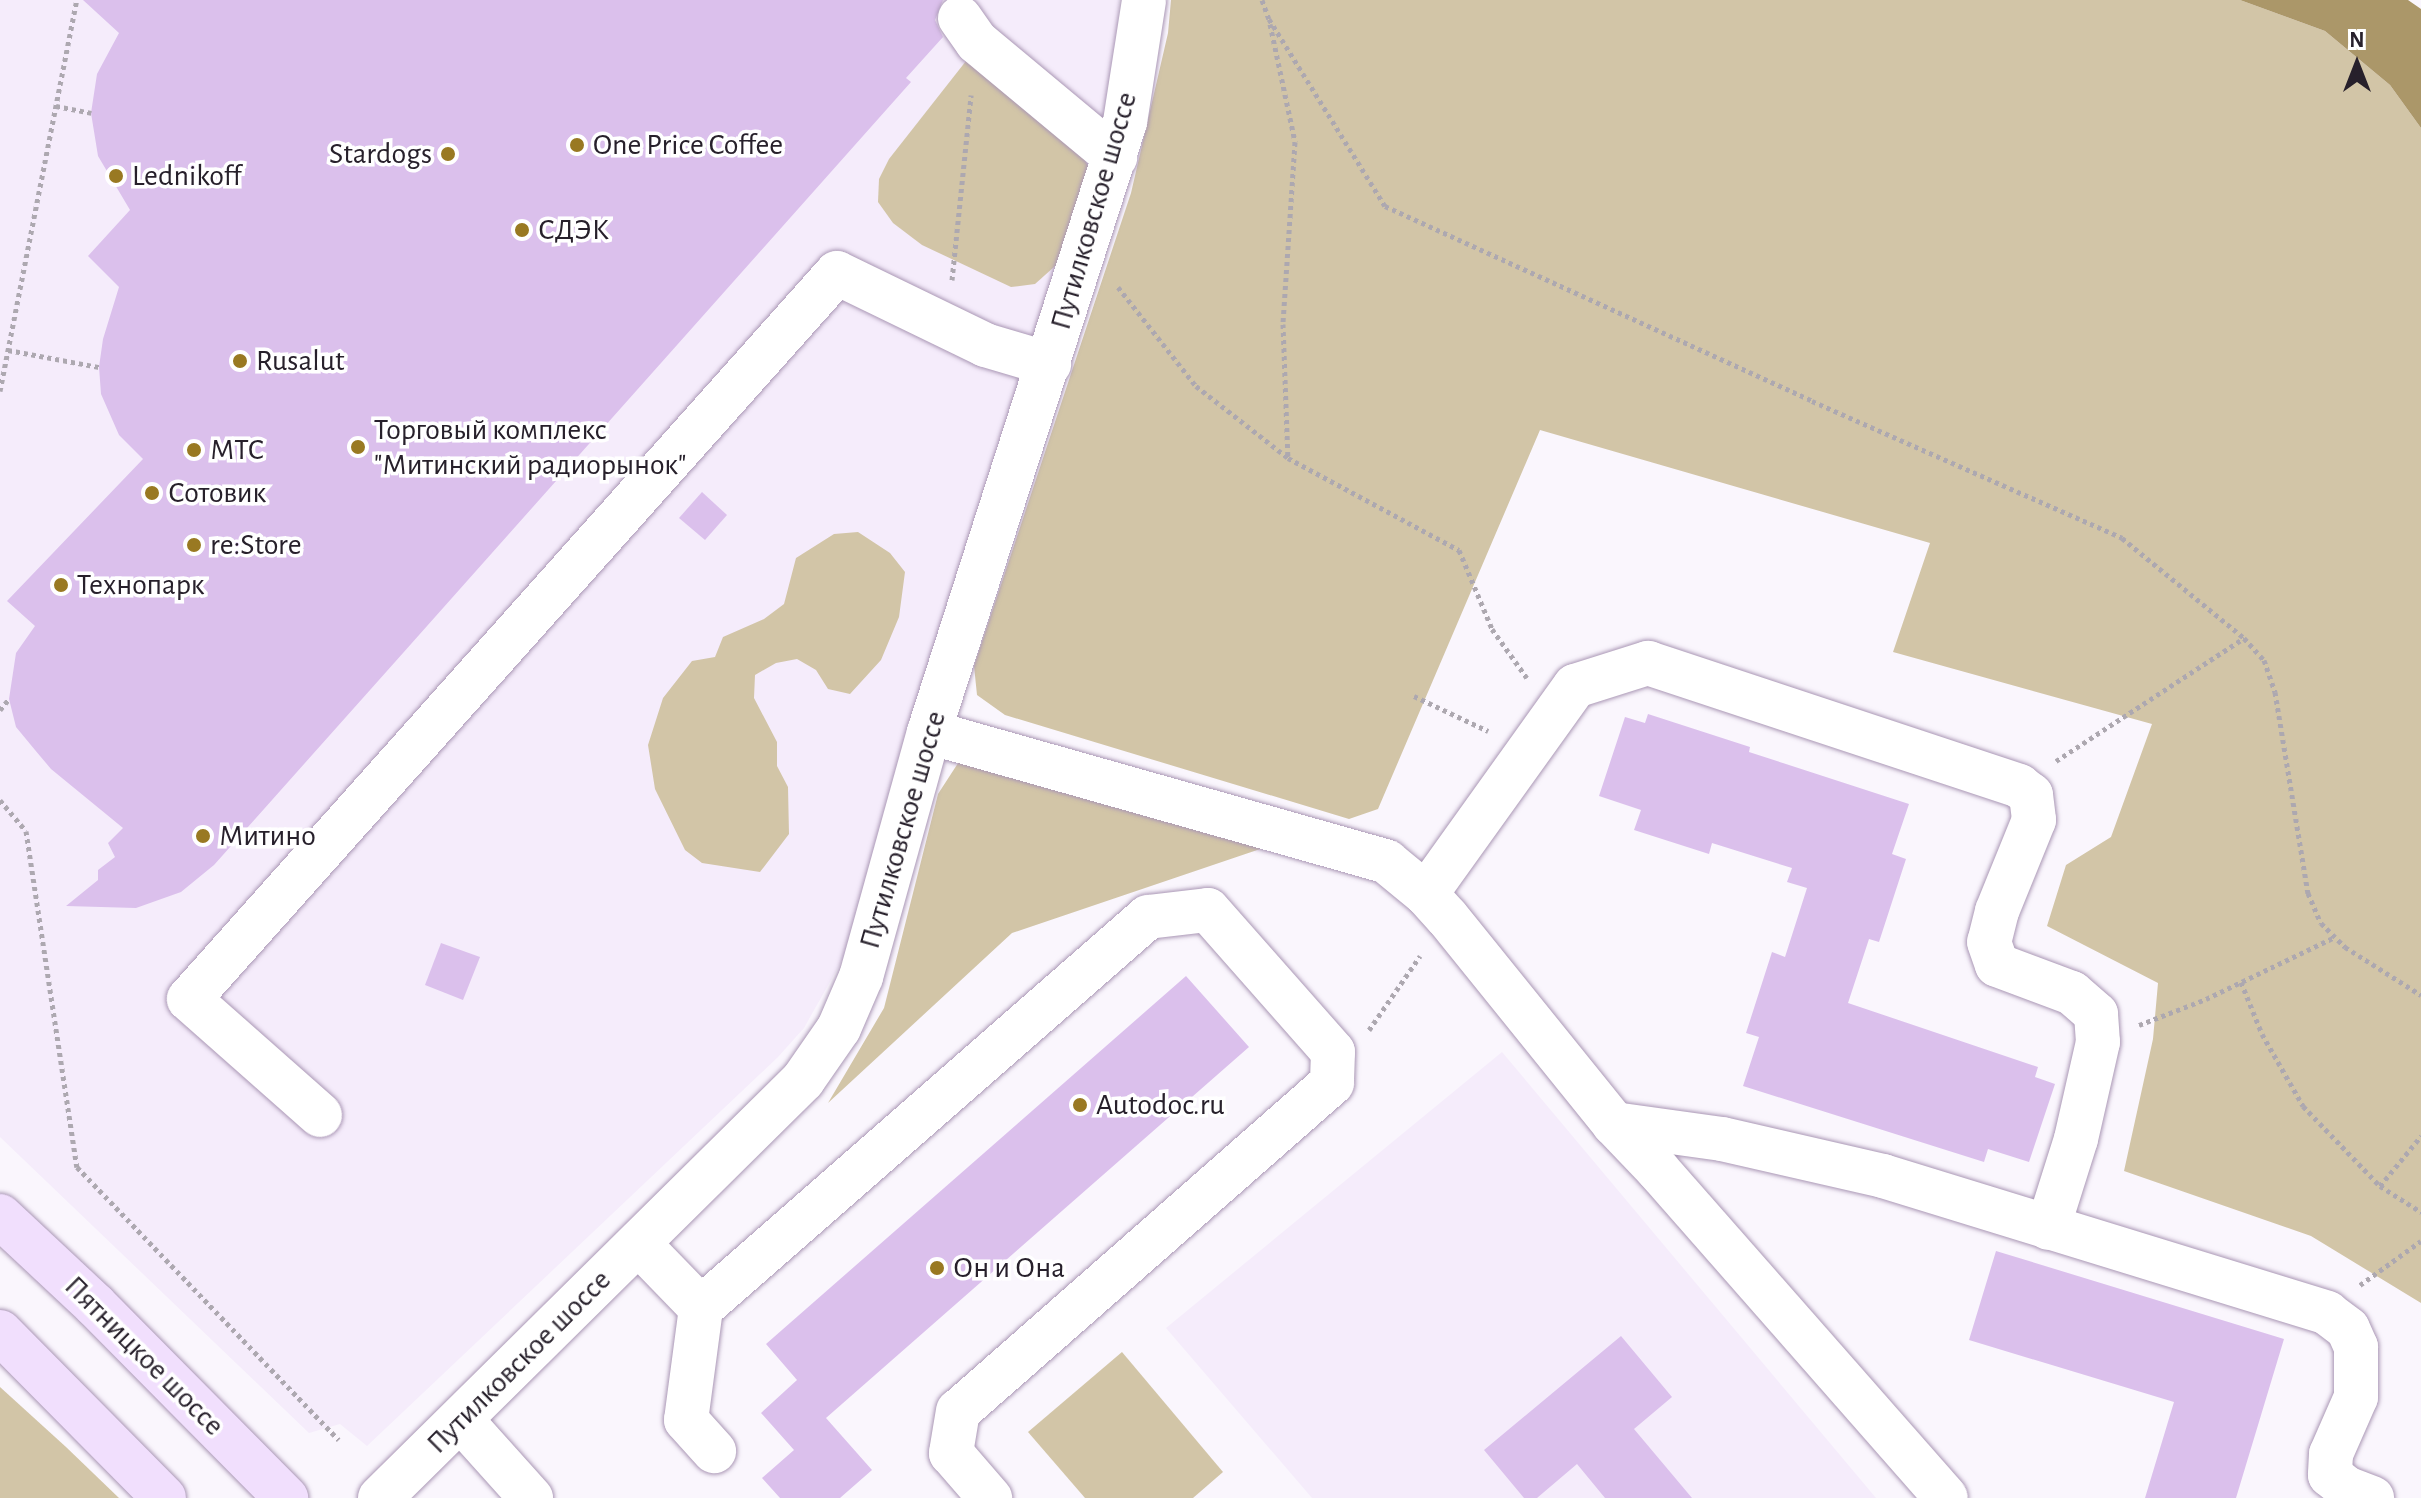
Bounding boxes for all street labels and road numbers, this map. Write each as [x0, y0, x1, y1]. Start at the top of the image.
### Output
street label: Путилковское шоссе [1043, 88, 1145, 334]
street label: Путилковское шоссе [852, 707, 954, 953]
street label: Путилковское шоссе [419, 1262, 619, 1462]
street label: Пятницкое шоссе [56, 1268, 232, 1444]

